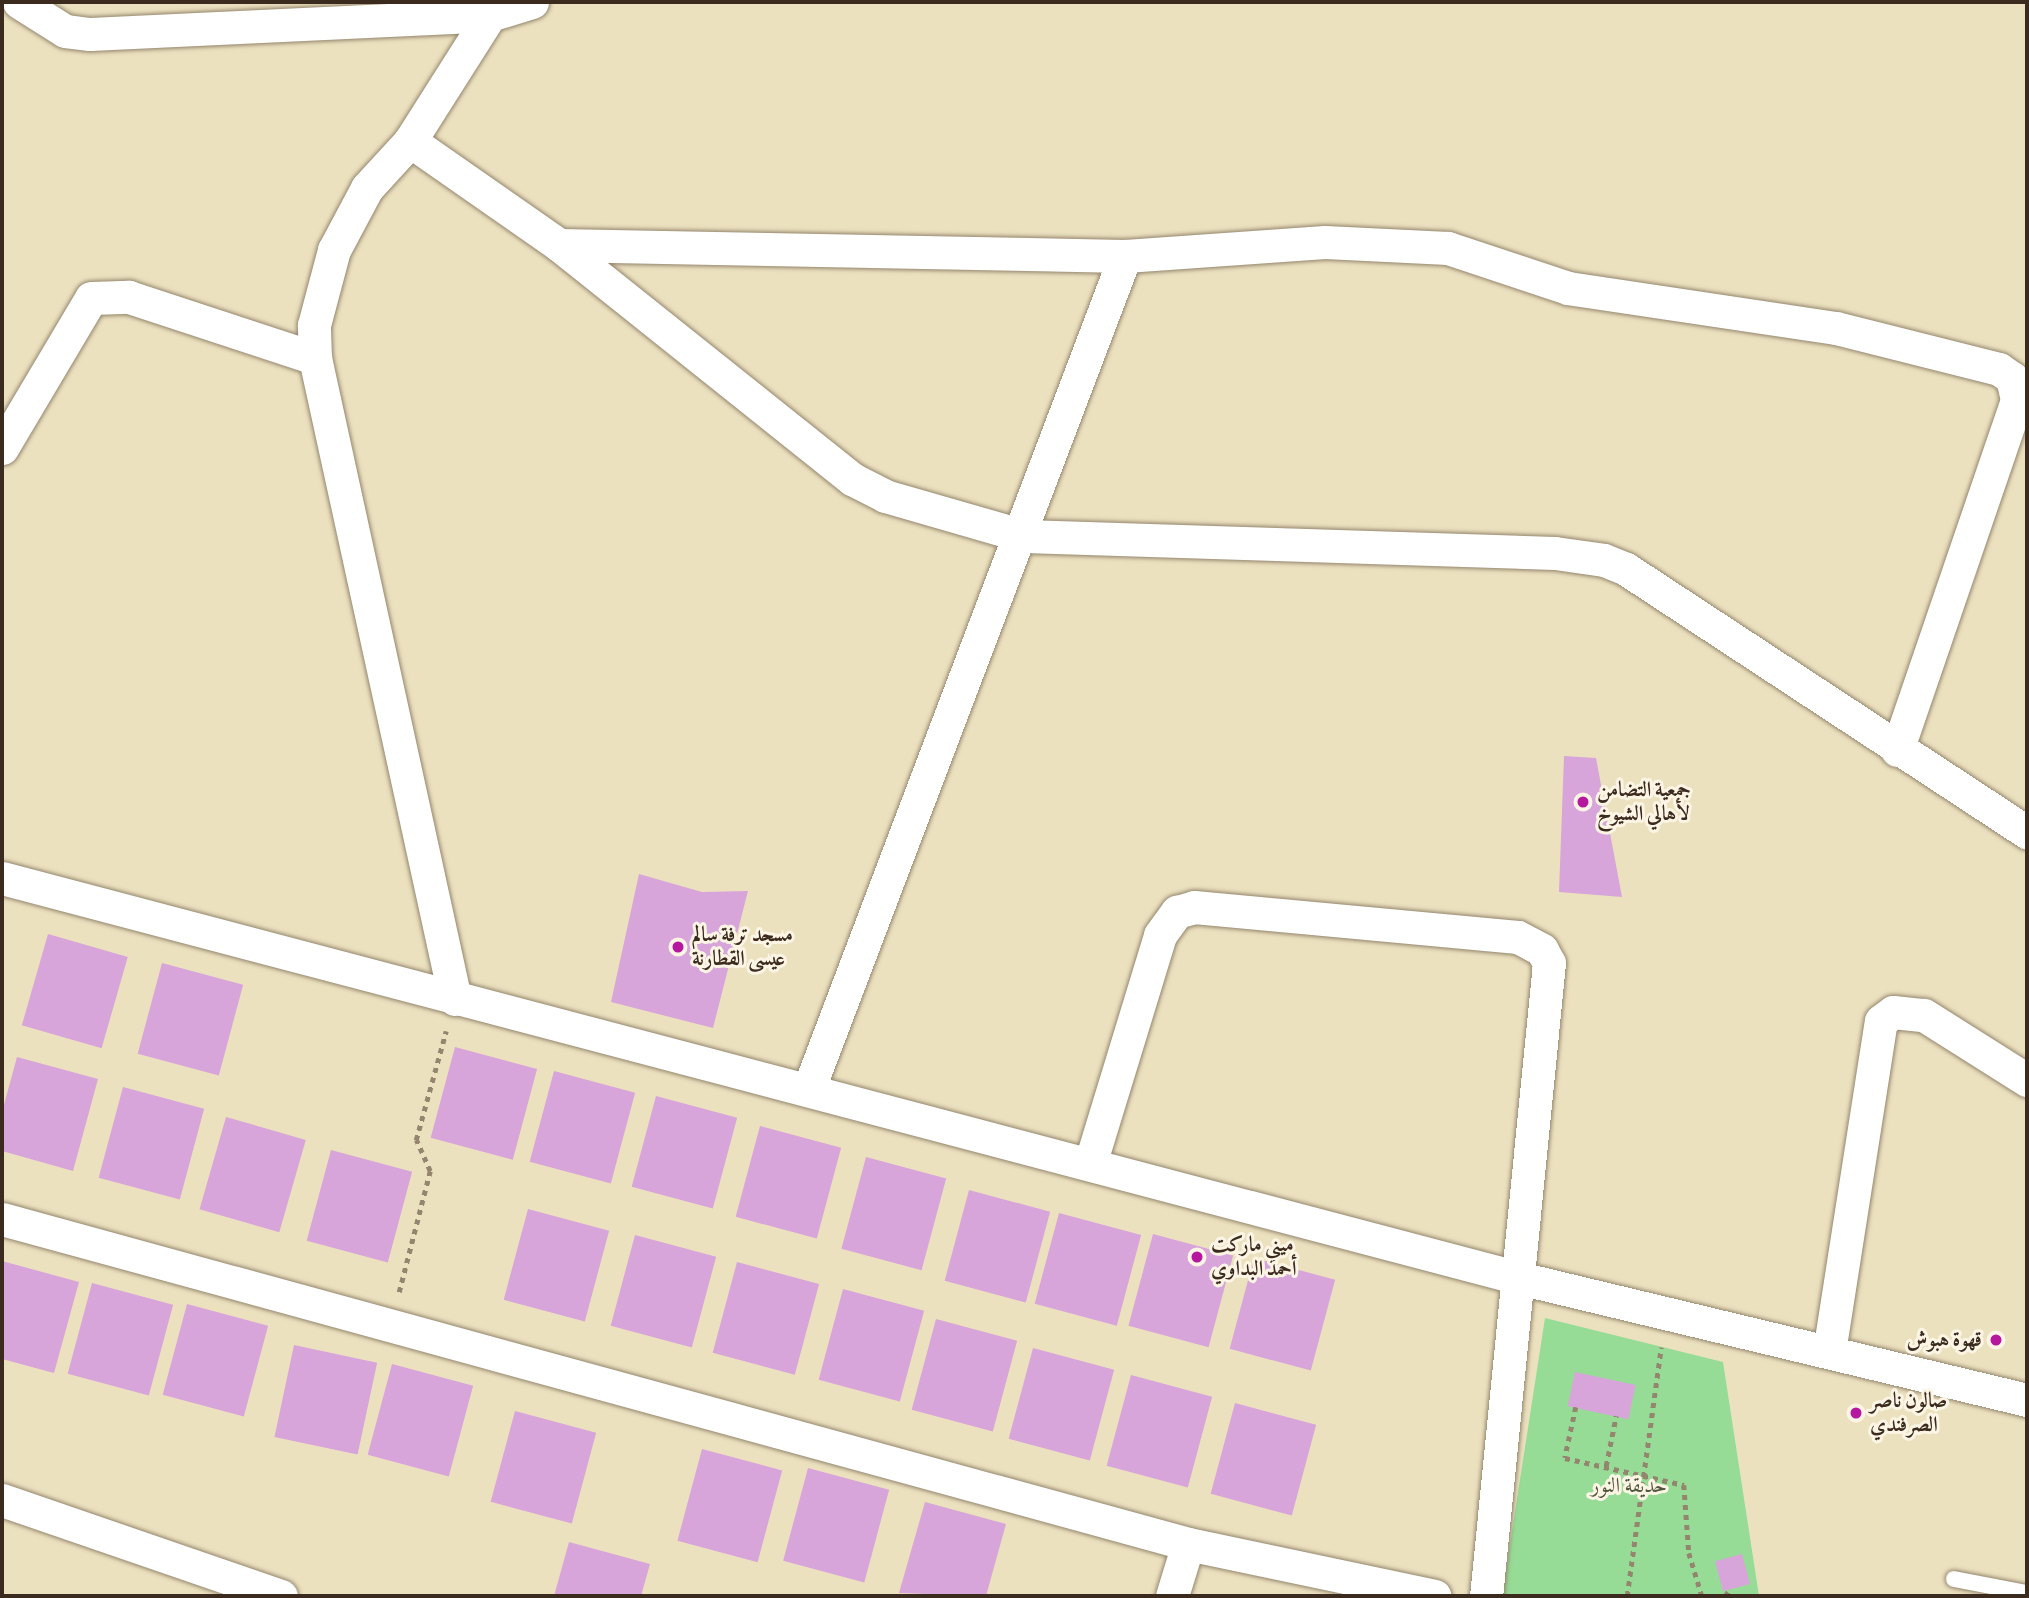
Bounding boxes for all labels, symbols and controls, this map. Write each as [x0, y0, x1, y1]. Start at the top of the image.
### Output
place label: جمعية التضامن لأهالي الشيوخ [1597, 777, 1691, 827]
marker: جمعية التضامن لأهالي الشيوخ [1575, 794, 1591, 810]
place label: مسجد ترفة سالم عيسى القطارنة [692, 922, 793, 972]
marker: مسجد ترفة سالم عيسى القطارنة [670, 939, 686, 955]
place label: ميني ماركت أحمد البداوي [1211, 1232, 1297, 1282]
marker: ميني ماركت أحمد البداوي [1189, 1249, 1205, 1265]
place label: قهوة هبوش [1907, 1327, 1982, 1353]
marker: قهوة هبوش [1988, 1332, 2004, 1348]
place label: صالون ناصر الصرفندي [1870, 1388, 1947, 1438]
marker: صالون ناصر الصرفندي [1848, 1405, 1864, 1421]
park label: حديقة النور [1591, 1473, 1667, 1499]

